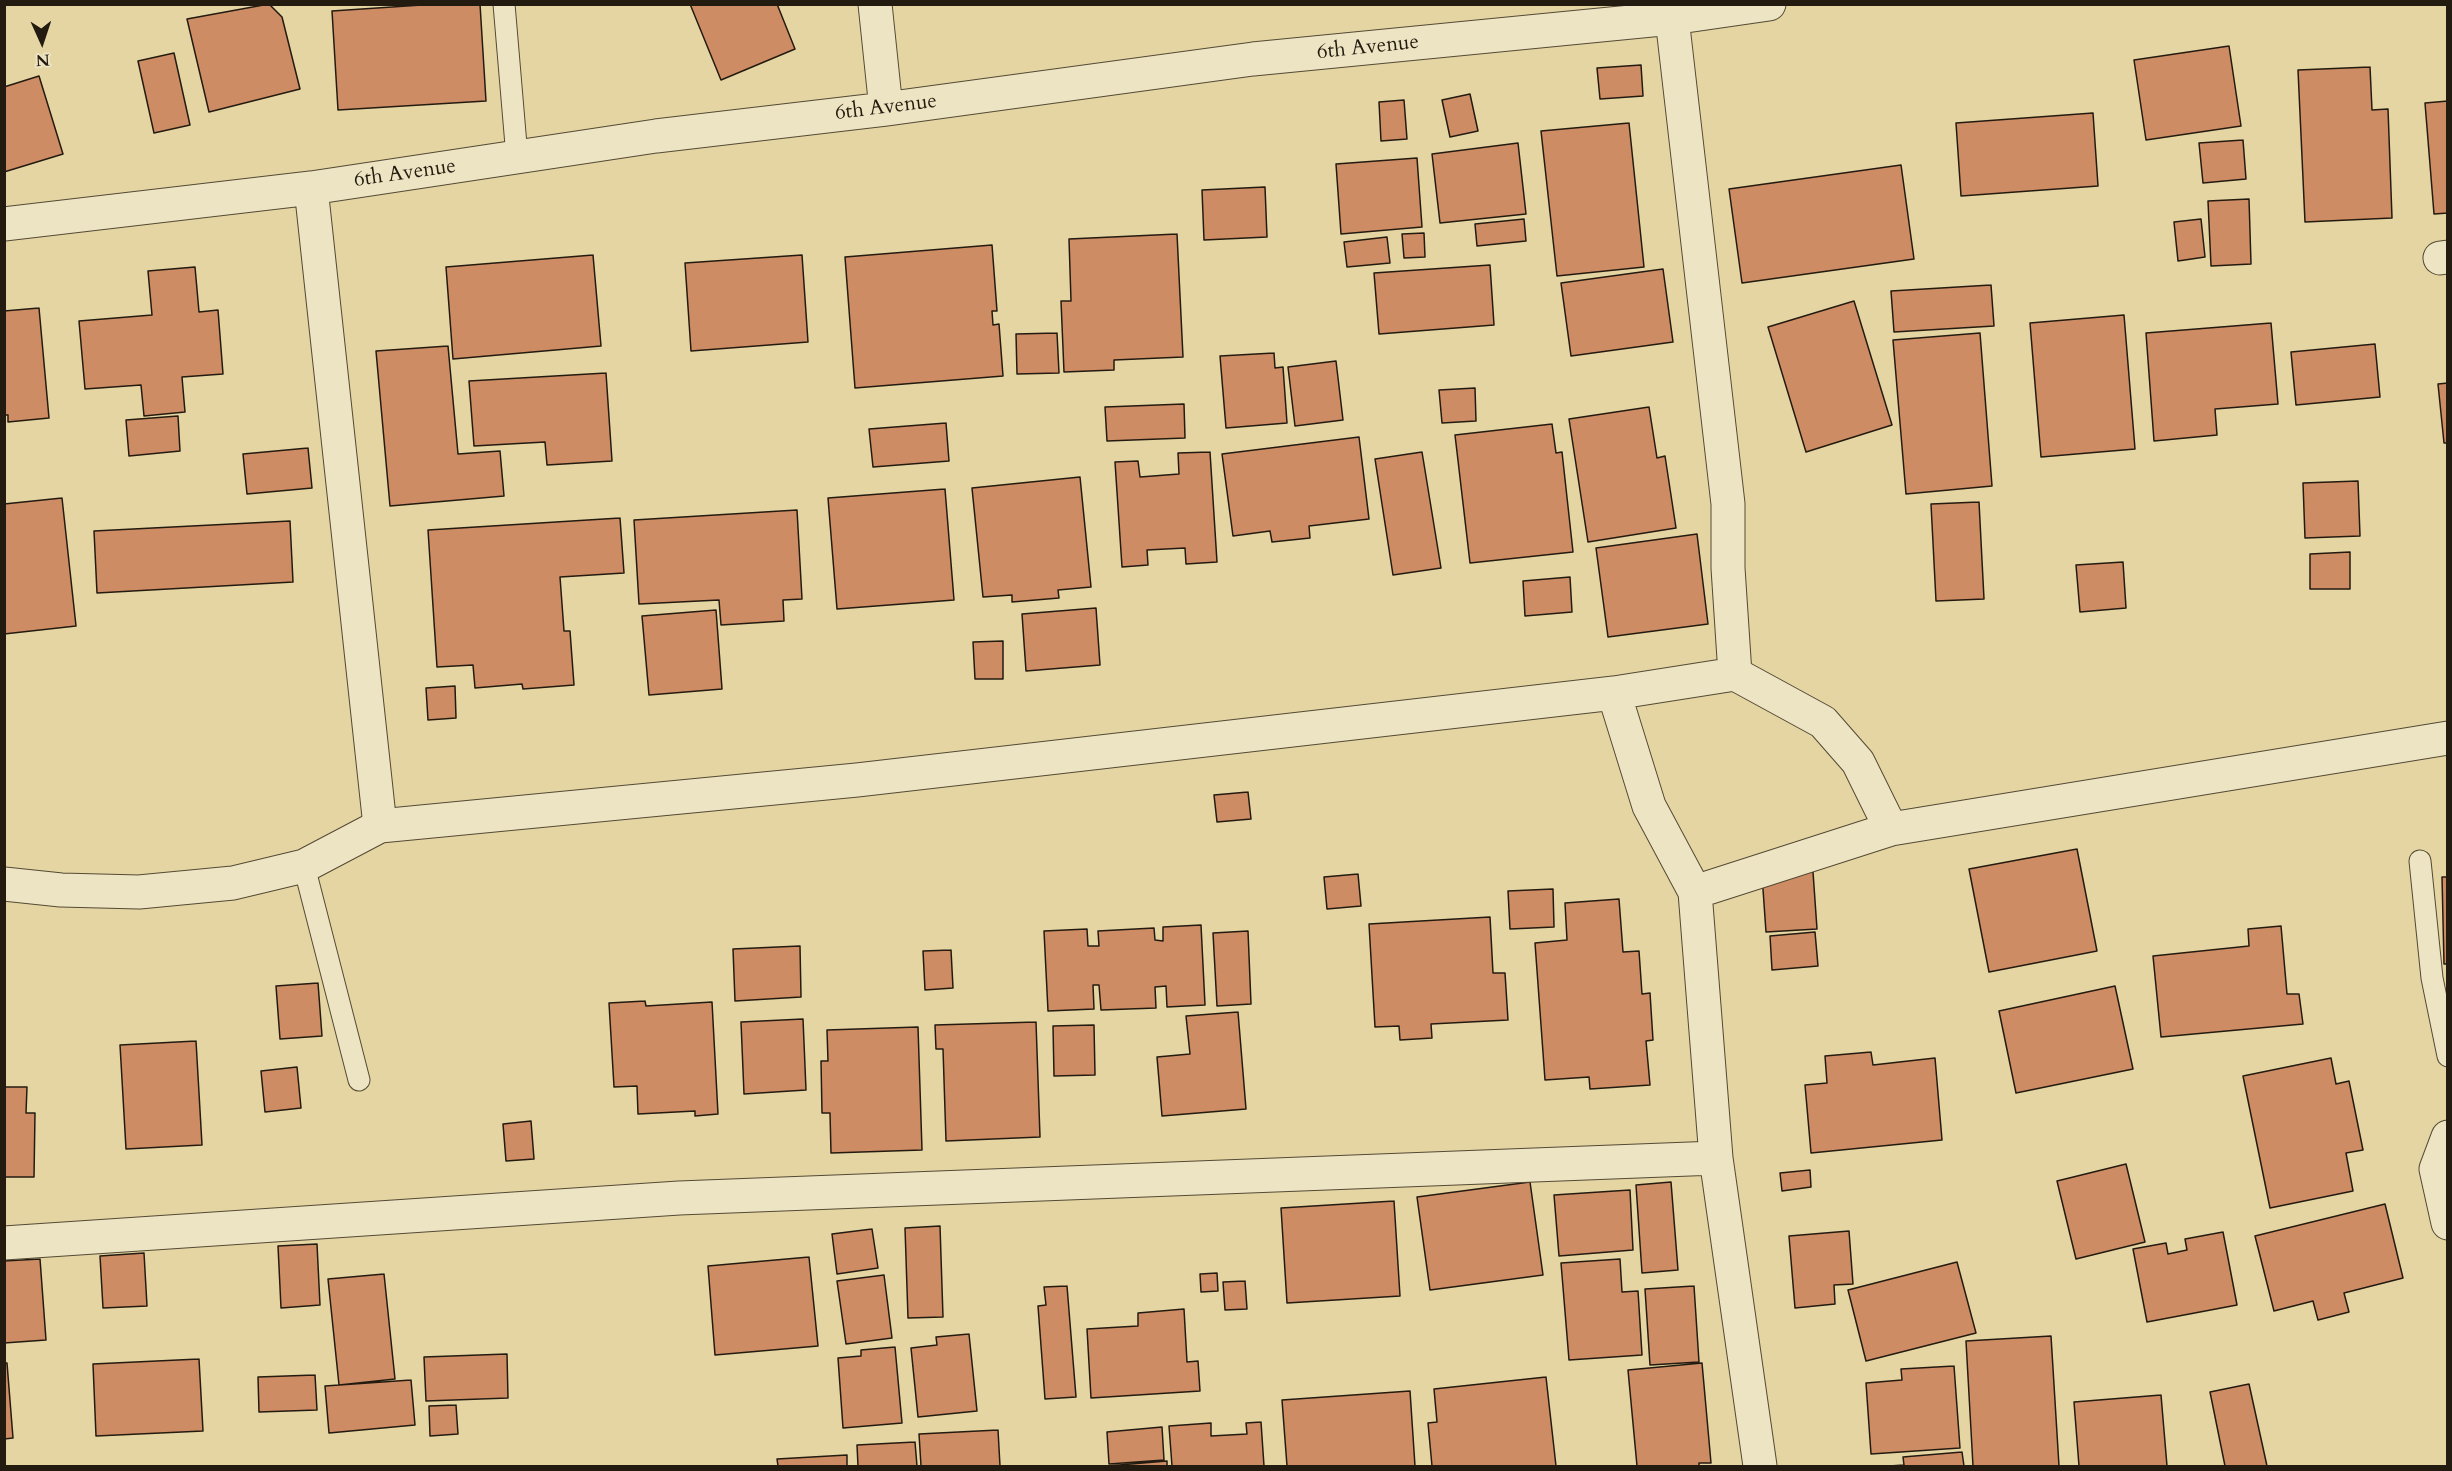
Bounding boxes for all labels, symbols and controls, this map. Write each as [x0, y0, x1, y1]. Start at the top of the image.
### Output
north arrow [12, 12, 72, 72]
street label: 6th Avenue [1316, 30, 1420, 66]
text: N [35, 49, 50, 71]
street label: 6th Avenue [834, 89, 938, 127]
street label: 6th Avenue [352, 154, 458, 194]

